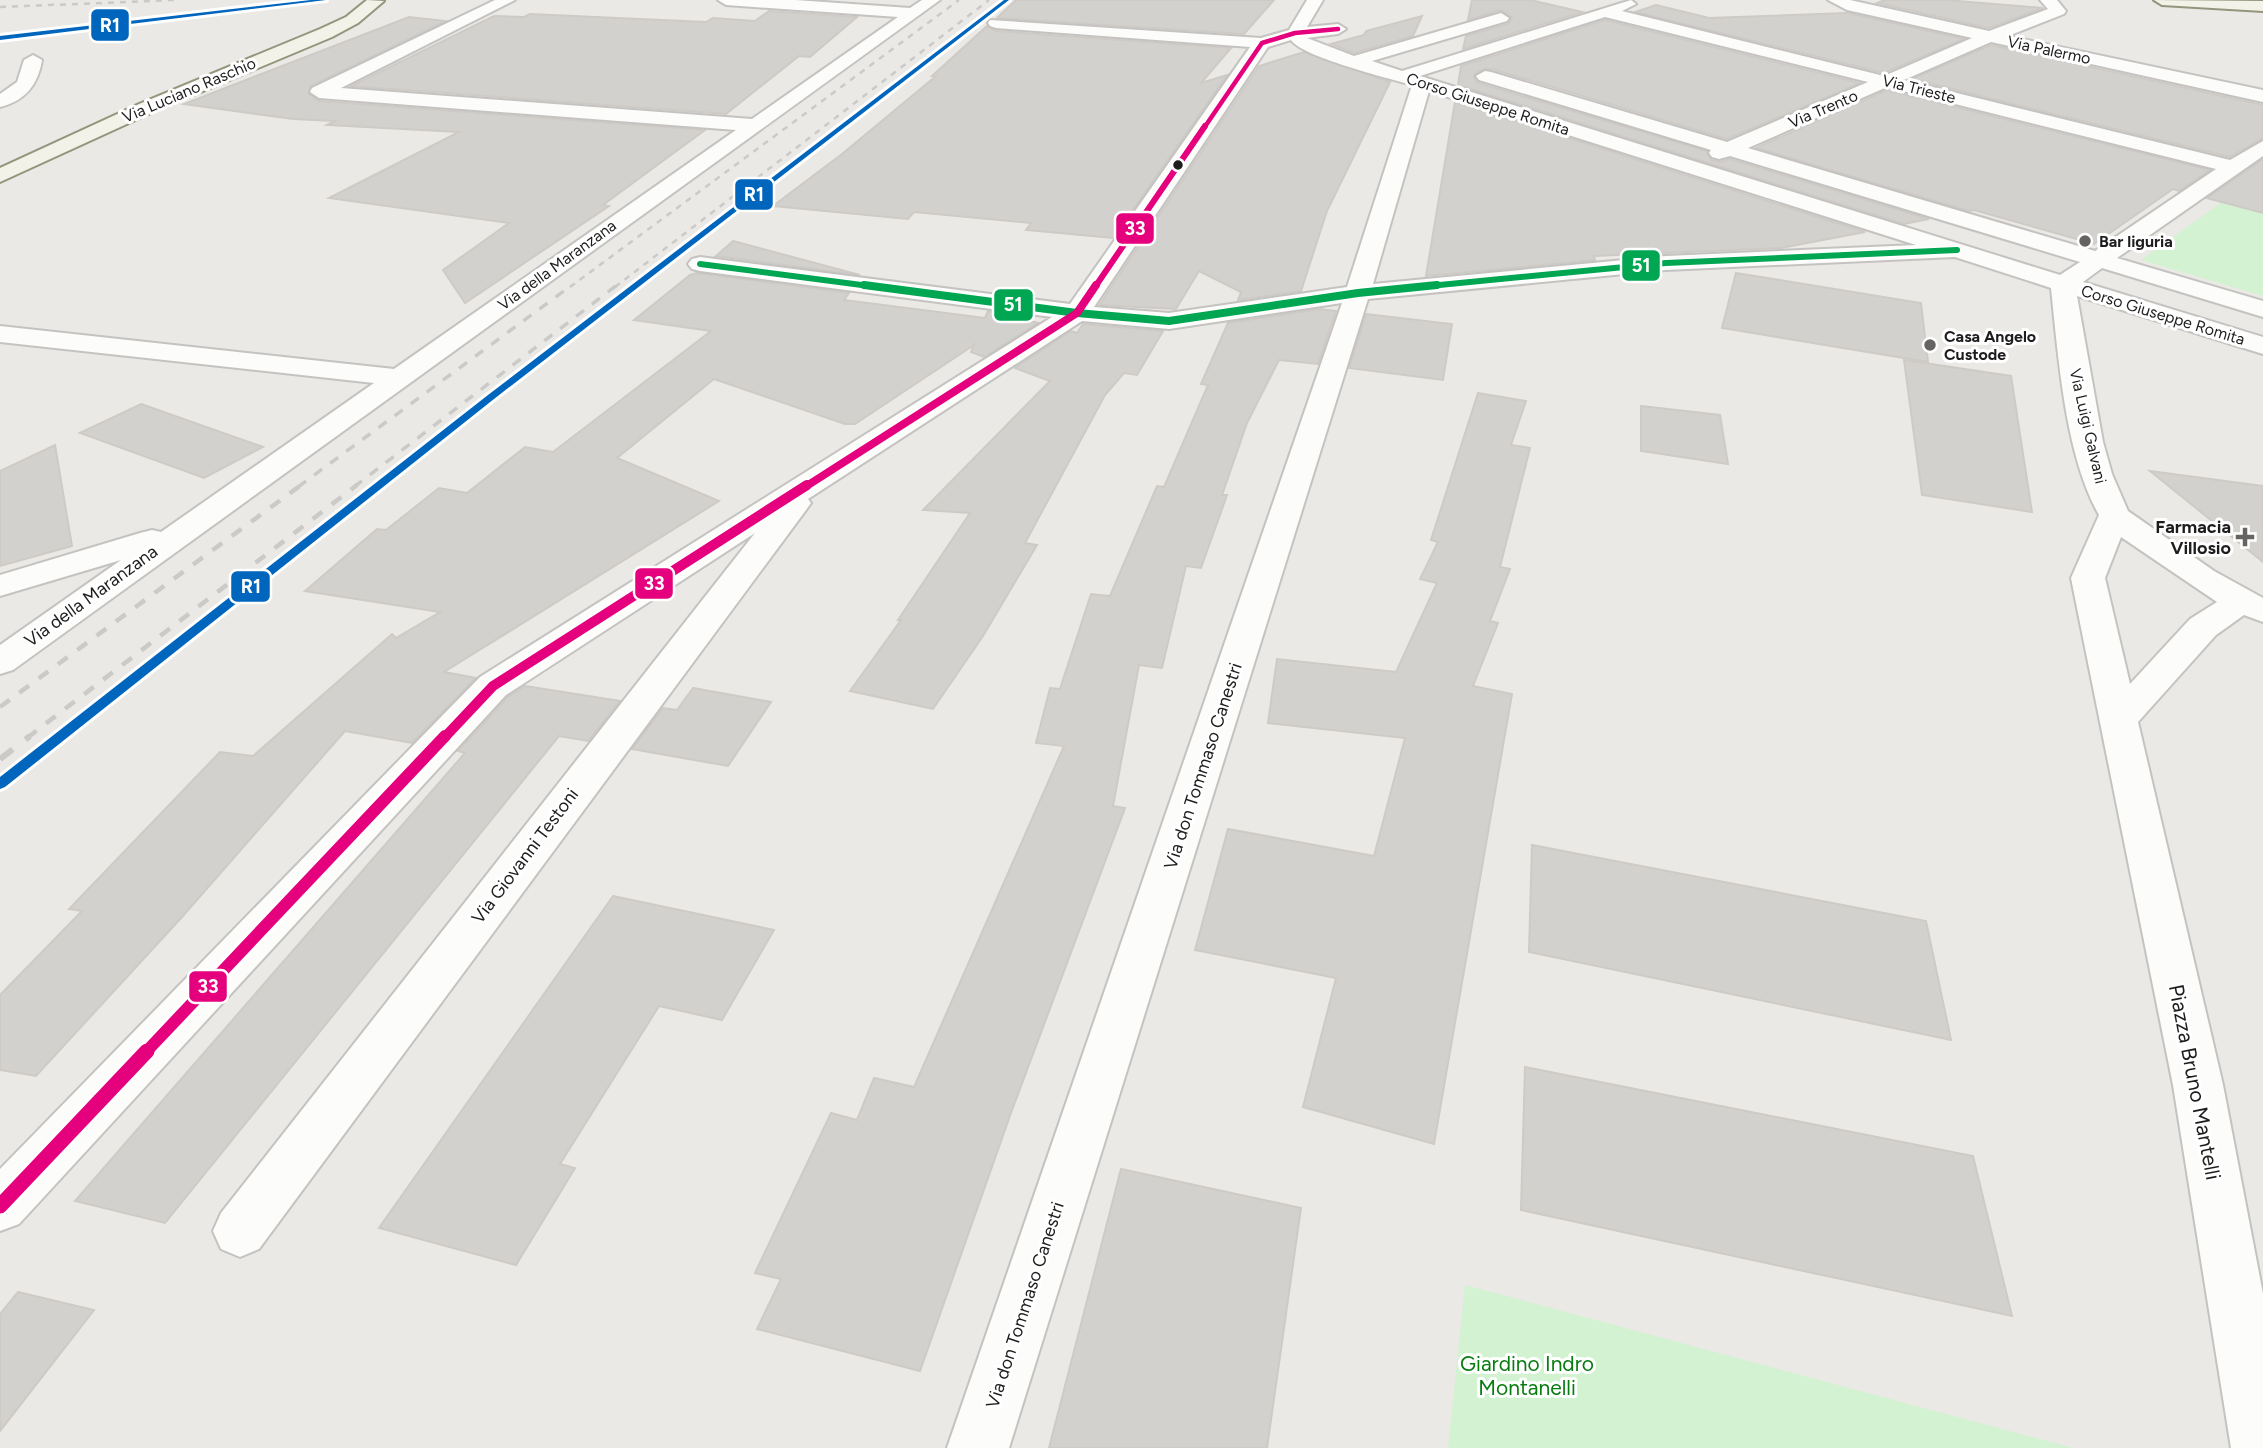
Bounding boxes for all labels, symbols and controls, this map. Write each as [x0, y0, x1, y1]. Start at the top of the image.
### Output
line badge: R1 [90, 8, 130, 42]
text: R1 [100, 14, 120, 37]
street label: Via Palermo [2006, 32, 2092, 68]
street label: Via Luciano Raschio [119, 53, 259, 127]
street label: Corso Giuseppe Romita [1404, 69, 1572, 139]
street label: Via Trieste [1880, 71, 1958, 107]
street label: Via Trento [1786, 86, 1860, 132]
unlabelled marker [1171, 158, 1185, 172]
line badge: R1 [734, 178, 774, 211]
text: R1 [744, 183, 764, 206]
line badge: 33 [1115, 212, 1155, 245]
street label: Via della Maranzana [494, 216, 620, 314]
text: 33 [1124, 217, 1146, 240]
place label: Bar liguria [2099, 232, 2173, 251]
marker: Bar liguria [2077, 233, 2093, 249]
line badge: 51 [1621, 249, 1661, 282]
text: 51 [1631, 254, 1651, 277]
street label: Corso Giuseppe Romita [2079, 281, 2247, 349]
line badge: 51 [993, 288, 1034, 322]
text: 51 [1003, 293, 1023, 316]
place label: Casa Angelo Custode [1944, 327, 2036, 364]
marker: Casa Angelo Custode [1922, 337, 1938, 353]
street label: Via Luigi Galvani [2066, 367, 2110, 485]
place label: Farmacia Villosio [2155, 516, 2231, 559]
marker: Farmacia Villosio [2237, 529, 2253, 545]
street label: Via della Maranzana [20, 540, 162, 652]
line badge: 33 [634, 567, 674, 600]
line badge: R1 [230, 570, 271, 603]
text: 33 [643, 572, 665, 595]
text: R1 [241, 575, 261, 598]
street label: Via don Tommaso Canestri [1159, 660, 1247, 872]
street label: Via Giovanni Testoni [467, 784, 583, 928]
line badge: 33 [188, 970, 228, 1003]
text: 33 [197, 975, 219, 998]
street label: Piazza Bruno Mantelli [2164, 982, 2226, 1182]
street label: Via don Tommaso Canestri [981, 1199, 1069, 1411]
park label: Giardino Indro Montanelli [1460, 1351, 1594, 1400]

